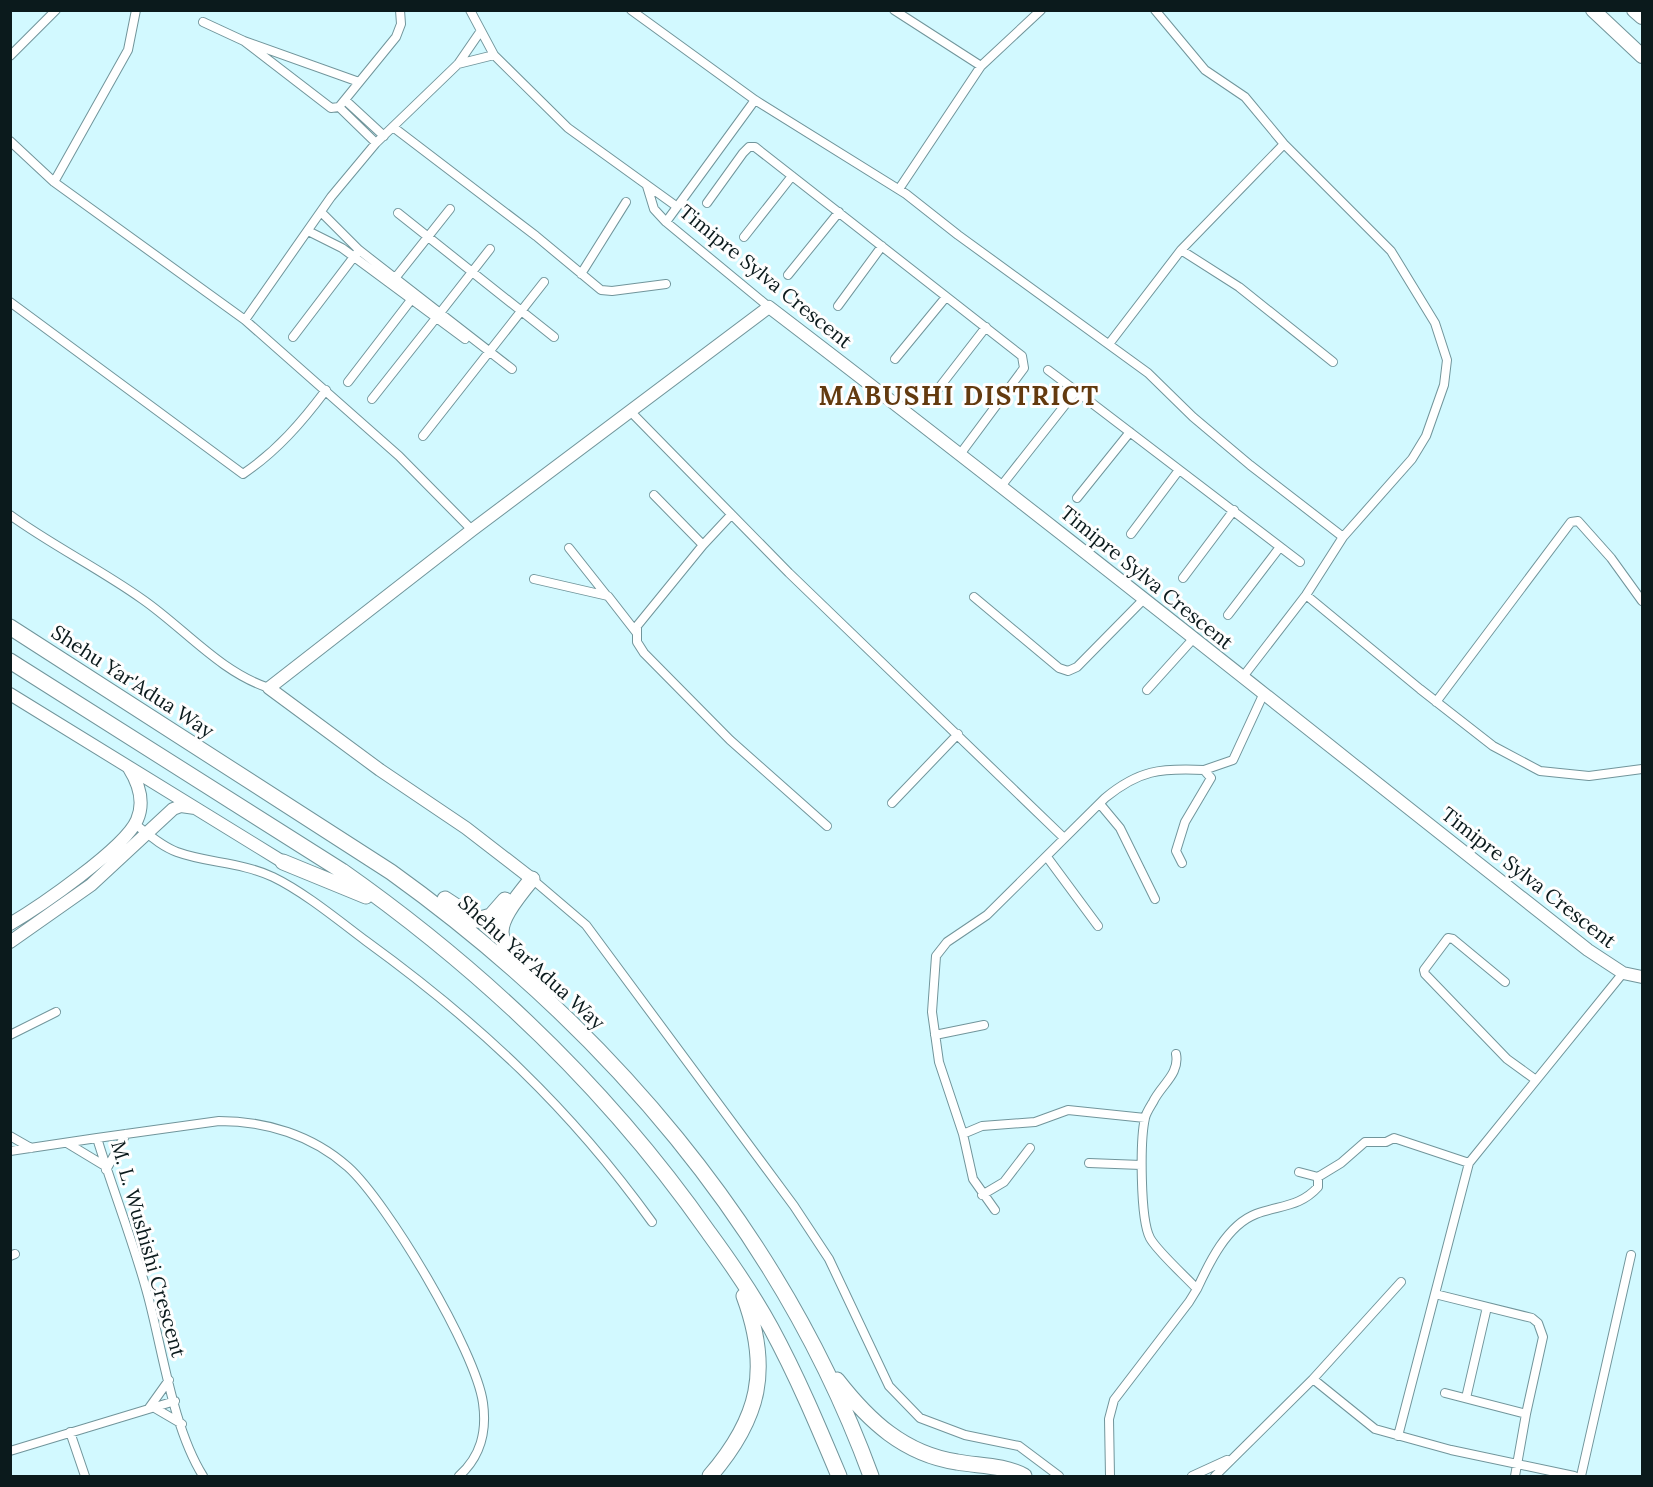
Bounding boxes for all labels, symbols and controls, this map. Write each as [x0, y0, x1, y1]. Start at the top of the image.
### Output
street label: Timipre Sylva Crescent [675, 199, 857, 353]
district label: MABUSHI DISTRICT [818, 379, 1100, 412]
street label: Timipre Sylva Crescent [1056, 500, 1238, 654]
street label: Shehu Yar'Adua Way [47, 619, 219, 743]
street label: Timipre Sylva Crescent [1437, 801, 1621, 953]
street label: Shehu Yar'Adua Way [453, 889, 611, 1035]
street label: M. L. Wushishi Crescent [106, 1138, 192, 1360]

